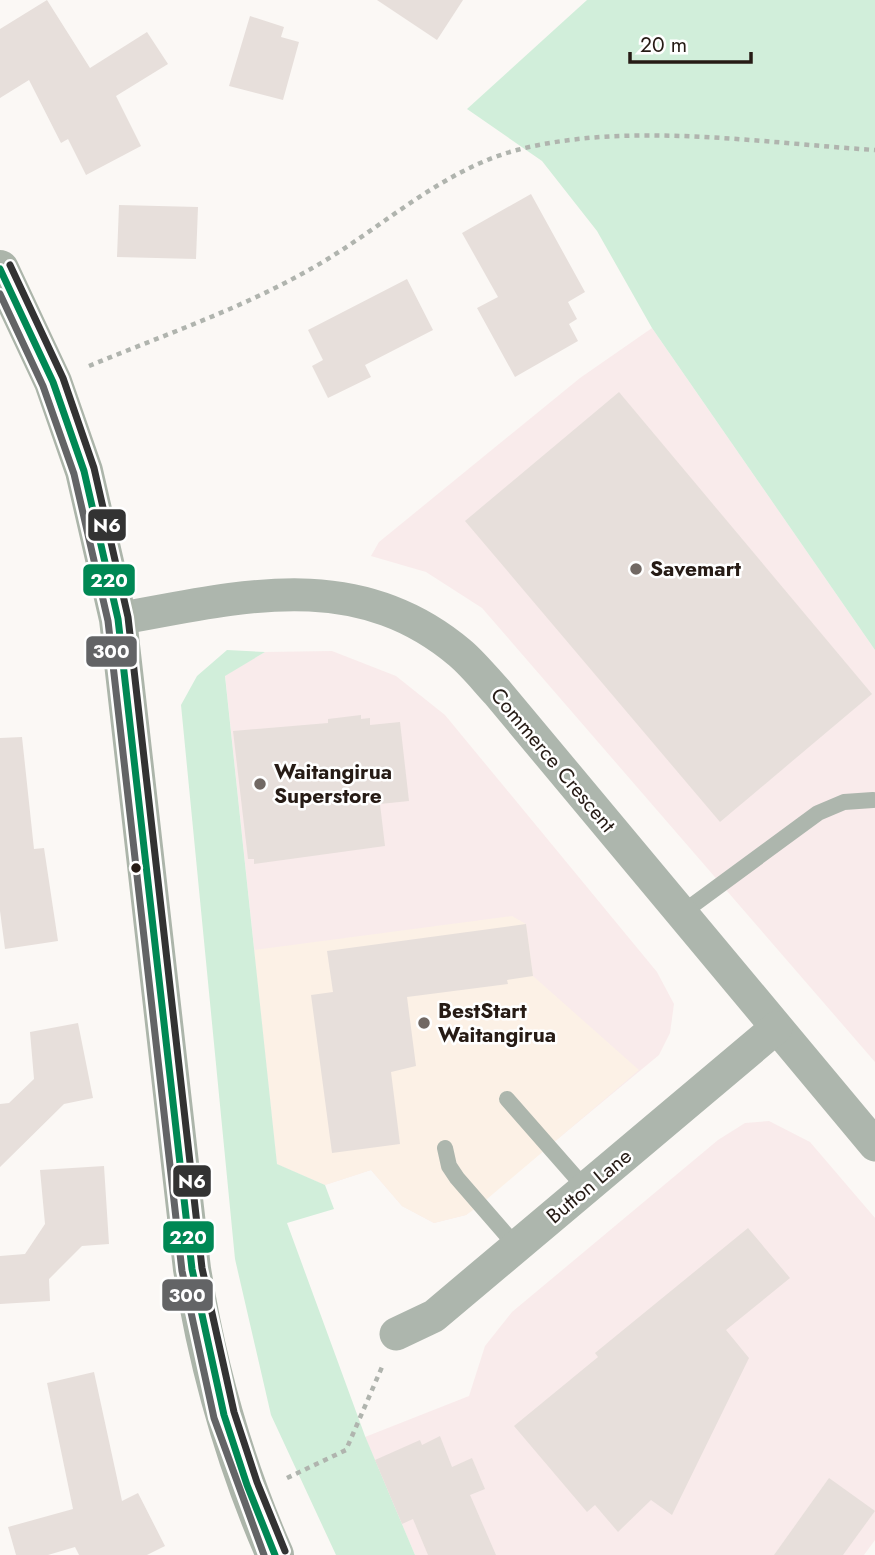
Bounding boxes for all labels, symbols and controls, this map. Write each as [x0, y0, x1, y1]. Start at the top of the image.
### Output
scale bar [630, 21, 751, 65]
text: 20 m [640, 30, 687, 60]
line badge: N6 [87, 508, 127, 542]
text: N6 [93, 512, 121, 539]
place label: Savemart [650, 554, 741, 584]
marker: Savemart [628, 561, 644, 577]
line badge: 220 [82, 563, 136, 597]
text: 220 [90, 567, 128, 594]
line badge: 300 [85, 635, 138, 668]
text: 300 [93, 638, 129, 665]
street label: Commerce Crescent [483, 681, 623, 839]
place label: Waitangirua Superstore [274, 757, 392, 811]
marker: Waitangirua Superstore [252, 776, 268, 792]
unlabelled marker [129, 861, 143, 875]
place label: BestStart Waitangirua [438, 996, 556, 1050]
marker: BestStart Waitangirua [416, 1015, 432, 1031]
street label: Button Lane [540, 1141, 638, 1231]
line badge: N6 [172, 1164, 212, 1198]
text: N6 [178, 1168, 206, 1195]
line badge: 220 [162, 1220, 215, 1254]
text: 220 [169, 1224, 207, 1251]
line badge: 300 [161, 1278, 214, 1312]
text: 300 [169, 1282, 205, 1309]

